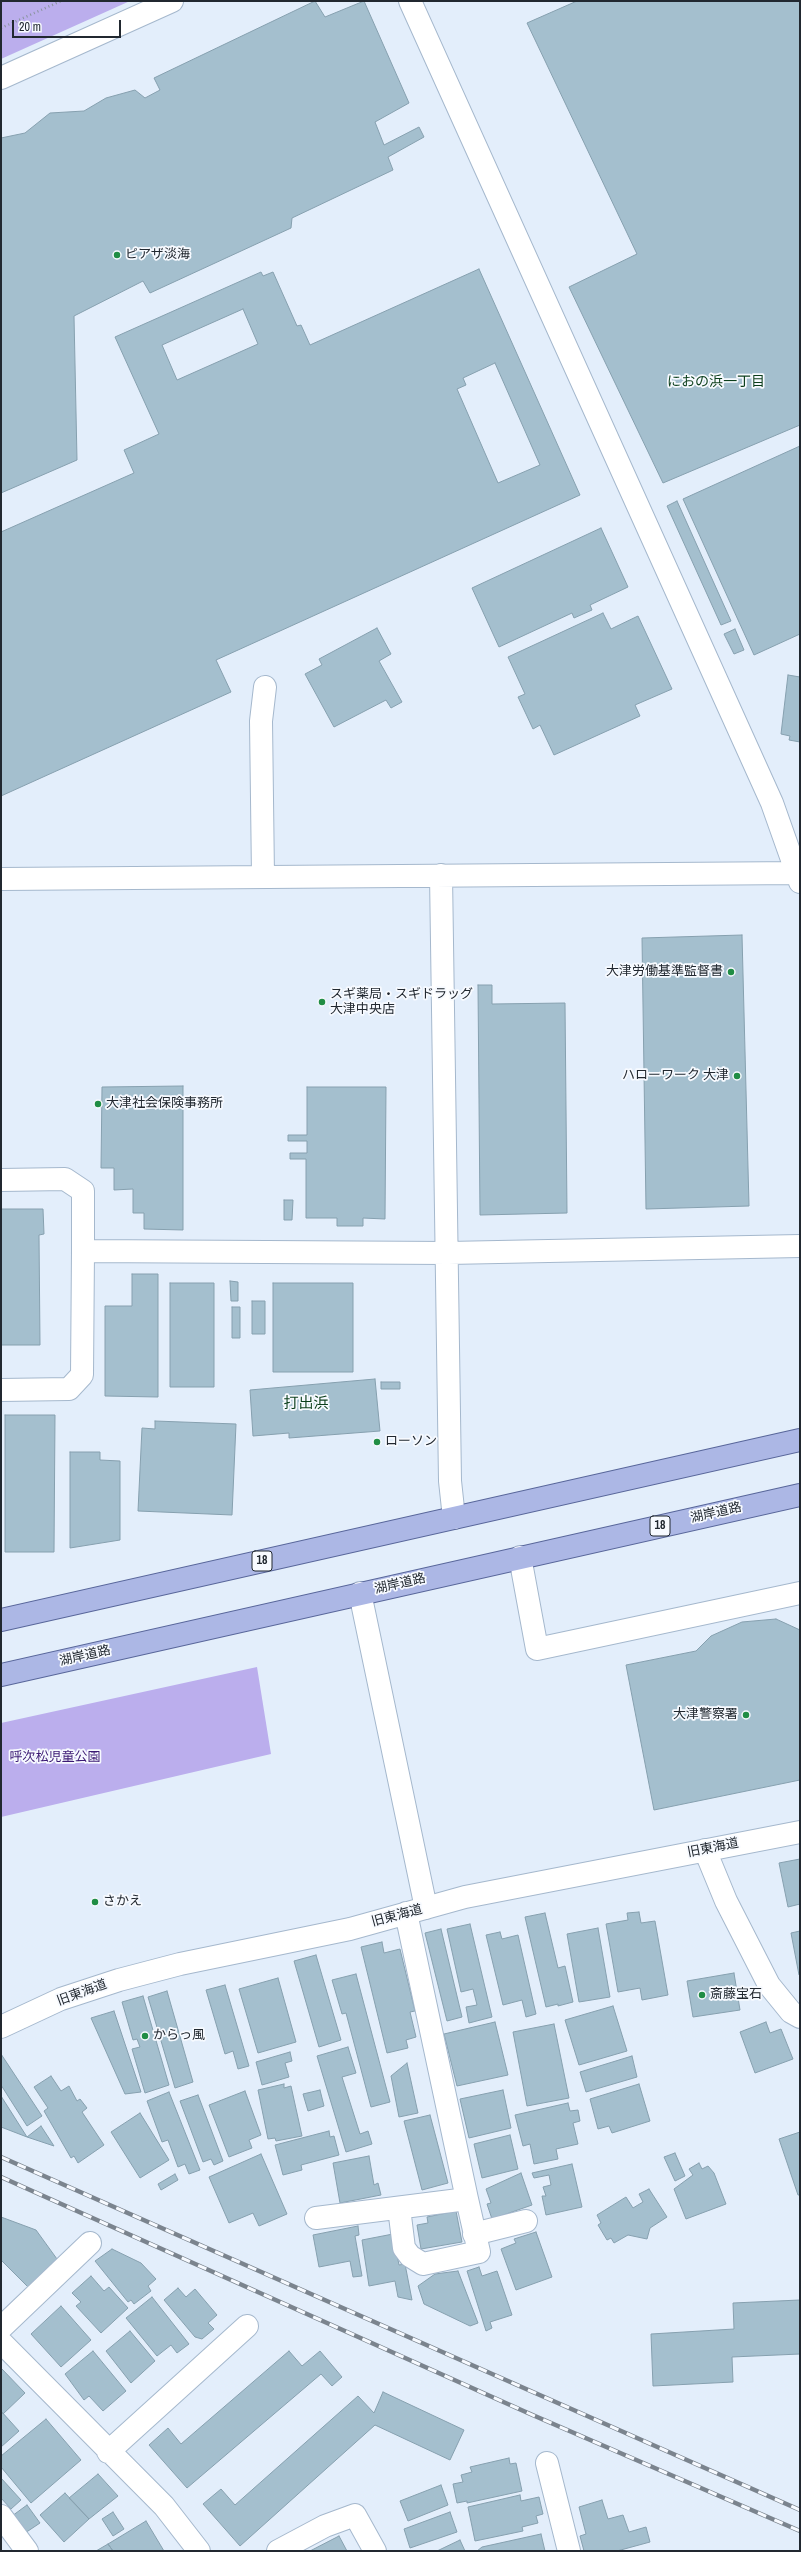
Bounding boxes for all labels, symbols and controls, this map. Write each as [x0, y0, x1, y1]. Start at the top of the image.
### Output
scale bar [14, 12, 123, 38]
text: 20 m [19, 19, 41, 35]
place label: ピアザ淡海 [125, 247, 190, 263]
marker: ピアザ淡海 [112, 250, 122, 260]
district label: におの浜一丁目 [667, 374, 765, 390]
place label: 大津労働基準監督書 [606, 964, 723, 980]
marker: 大津労働基準監督書 [726, 967, 736, 977]
place label: スギ薬局・スギドラッグ 大津中央店 [330, 987, 473, 1018]
marker: スギ薬局・スギドラッグ 大津中央店 [317, 997, 327, 1007]
place label: ハローワーク 大津 [622, 1068, 729, 1084]
marker: ハローワーク 大津 [732, 1071, 742, 1081]
place label: 大津社会保険事務所 [106, 1096, 223, 1112]
marker: 大津社会保険事務所 [93, 1099, 103, 1109]
district label: 打出浜 [284, 1395, 328, 1413]
place label: ローソン [385, 1434, 437, 1450]
marker: ローソン [372, 1437, 382, 1447]
street label: 湖岸道路 [689, 1500, 743, 1526]
road number: 18 [650, 1516, 670, 1536]
road number: 18 [252, 1551, 272, 1571]
street label: 湖岸道路 [373, 1571, 427, 1597]
street label: 湖岸道路 [58, 1643, 112, 1669]
place label: 大津警察署 [673, 1707, 738, 1723]
marker: 大津警察署 [741, 1710, 751, 1720]
park label: 呼次松児童公園 [10, 1750, 100, 1766]
street label: 旧東海道 [686, 1835, 740, 1861]
place label: さかえ [103, 1894, 142, 1910]
marker: さかえ [90, 1897, 100, 1907]
street label: 旧東海道 [370, 1902, 424, 1930]
street label: 旧東海道 [55, 1977, 109, 2009]
place label: 斎藤宝石 [710, 1987, 762, 2003]
marker: 斎藤宝石 [697, 1990, 707, 2000]
place label: からっ風 [153, 2028, 205, 2044]
marker: からっ風 [140, 2031, 150, 2041]

